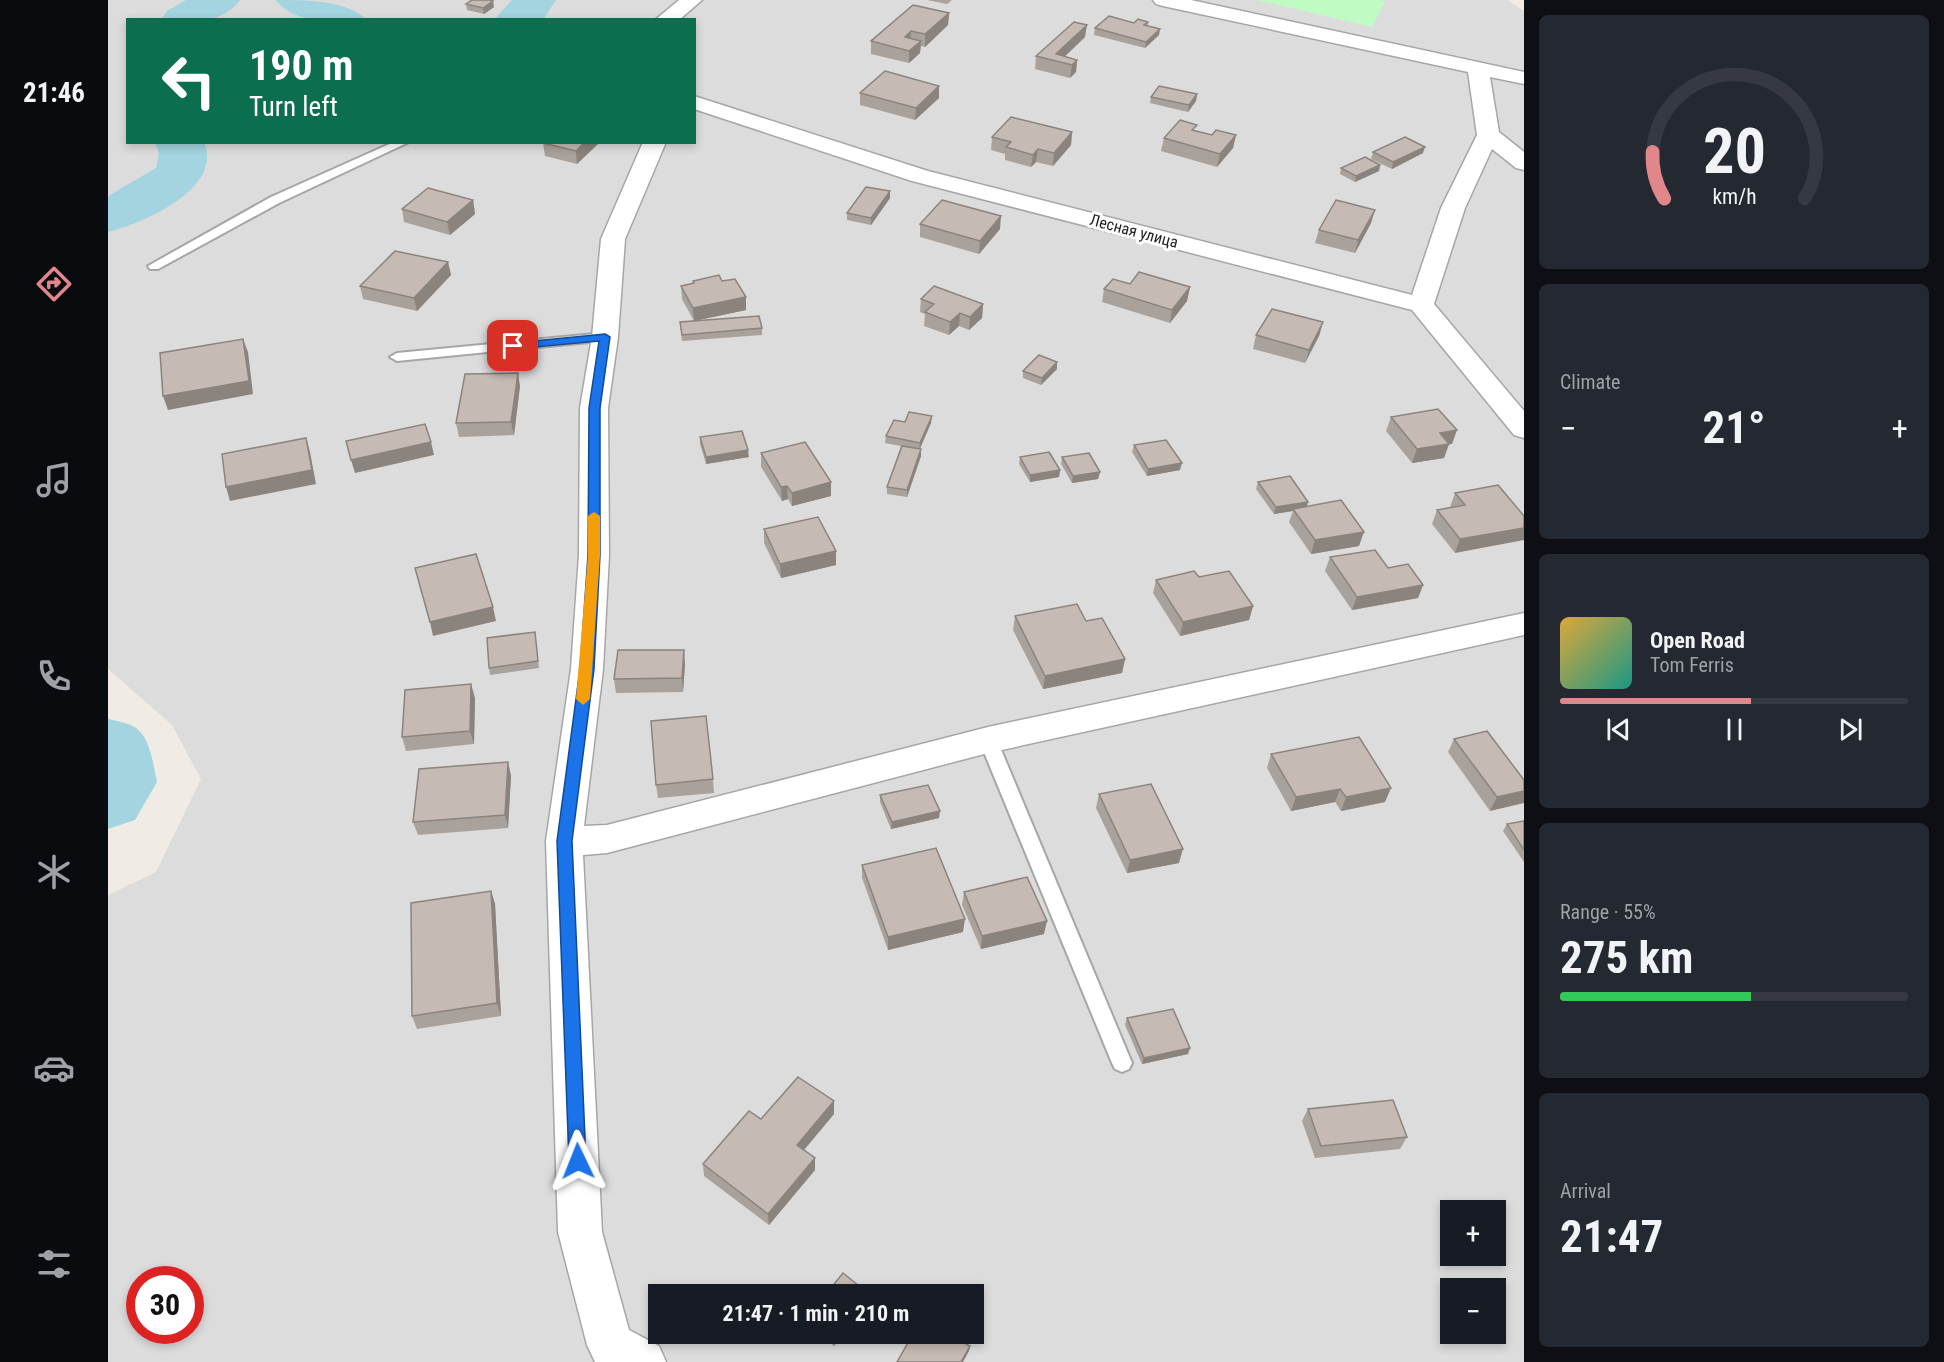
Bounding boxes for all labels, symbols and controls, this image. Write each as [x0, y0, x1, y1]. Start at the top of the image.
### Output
text: 190 m [249, 41, 354, 90]
icon: left [150, 42, 228, 120]
text: 21:46 [23, 77, 85, 109]
text: Turn left [249, 91, 338, 123]
text: 20 [1702, 115, 1766, 188]
text: km/h [1712, 185, 1756, 210]
street label: Лесная улица [1088, 210, 1180, 252]
icon: directions [33, 263, 75, 305]
pin [487, 320, 538, 371]
icon: arrive [496, 329, 529, 362]
text: Climate [1560, 370, 1620, 394]
text: 21° [1703, 401, 1766, 454]
text: − [1560, 409, 1577, 448]
text: + [1892, 409, 1908, 448]
icon: music [33, 459, 75, 501]
text: Open Road [1650, 628, 1745, 653]
text: Tom Ferris [1650, 653, 1734, 677]
icon: phone [33, 655, 75, 697]
icon: previous [1602, 713, 1635, 746]
icon: pause [1718, 713, 1751, 746]
icon: next [1834, 713, 1867, 746]
icon: climate [33, 851, 75, 893]
text: Range · 55% [1560, 900, 1656, 924]
text: 275 km [1560, 931, 1693, 984]
icon: car [33, 1047, 75, 1089]
position arrow [546, 1129, 610, 1193]
text: Arrival [1560, 1179, 1611, 1203]
map controls [1440, 1200, 1506, 1344]
button: + [1440, 1200, 1506, 1266]
text: 21:47 [1560, 1210, 1663, 1263]
icon: filters [33, 1243, 75, 1285]
speed limit sign: 30 [126, 1266, 204, 1344]
button: − [1440, 1278, 1506, 1344]
text: 21:47 · 1 min · 210 m [723, 1301, 909, 1326]

